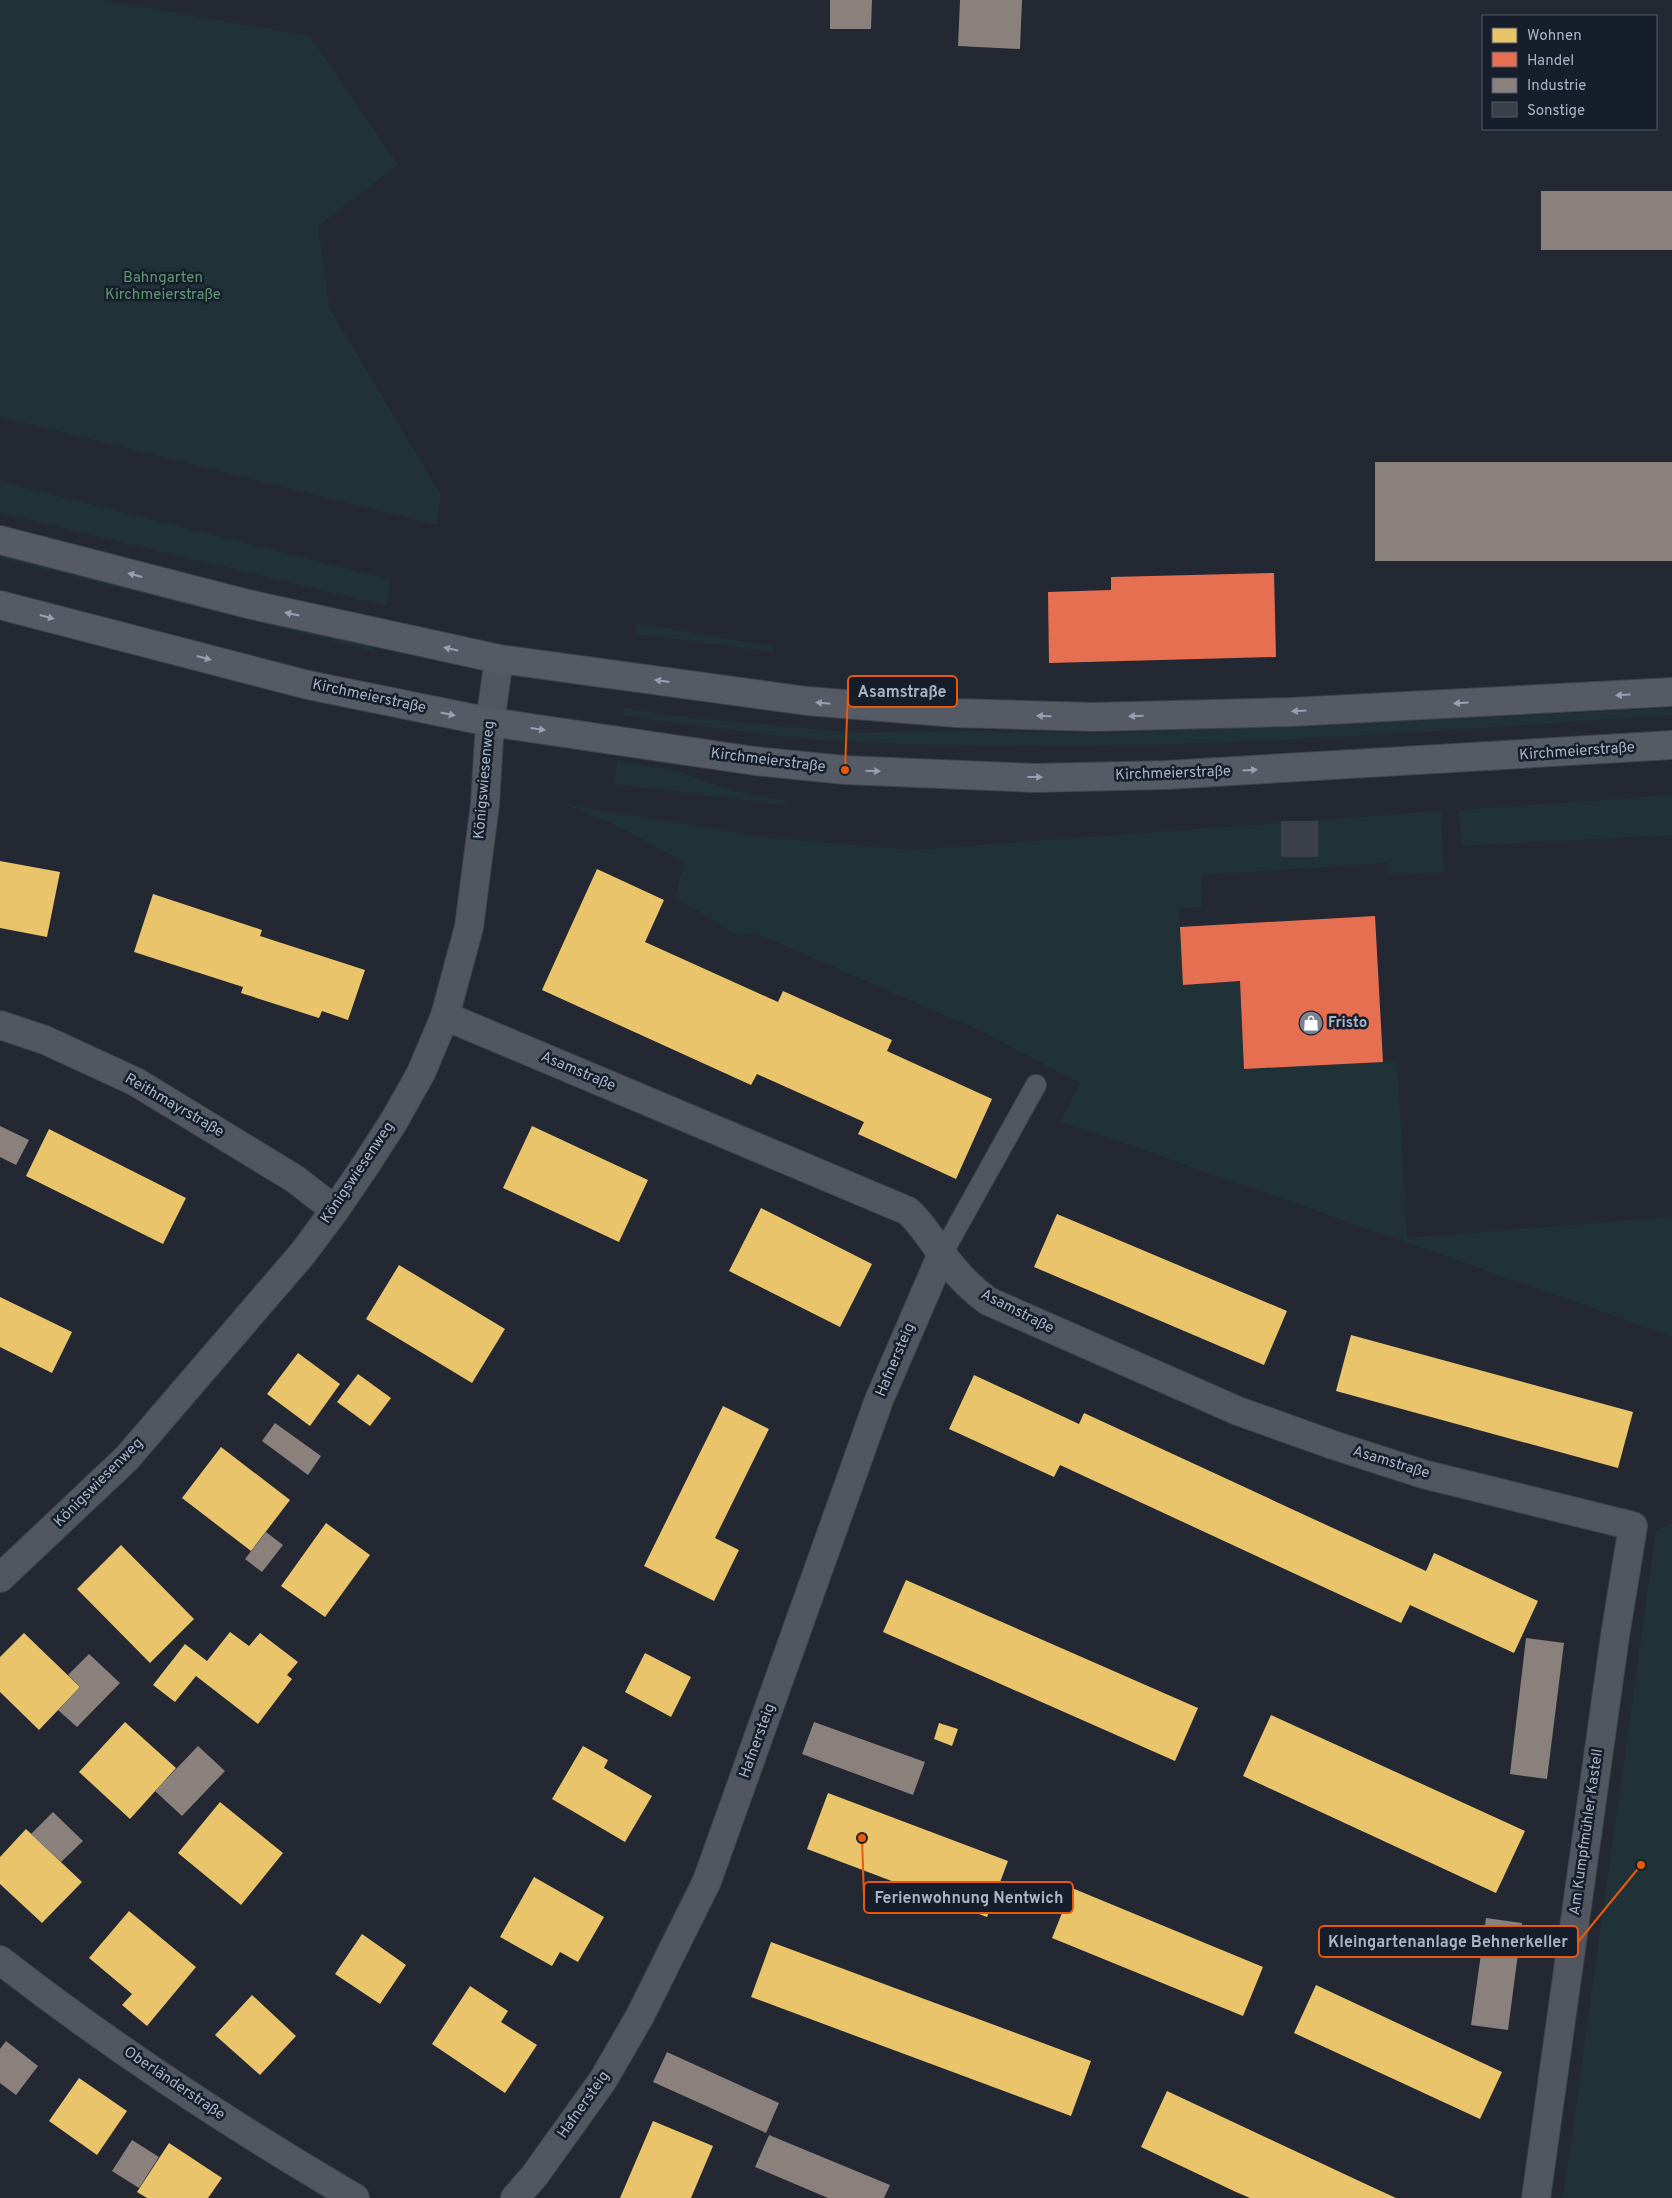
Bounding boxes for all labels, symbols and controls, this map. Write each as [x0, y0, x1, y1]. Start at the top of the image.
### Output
legend [1482, 15, 1657, 130]
text: Wohnen [1527, 27, 1582, 46]
text: Handel [1527, 52, 1574, 71]
text: Industrie [1527, 77, 1586, 96]
text: Sonstige [1527, 102, 1585, 121]
park label: Bahngarten Kirchmeierstraße [105, 269, 221, 305]
one-way arrow [127, 571, 142, 579]
one-way arrow [285, 610, 300, 618]
one-way arrow [40, 614, 55, 622]
one-way arrow [443, 645, 459, 653]
one-way arrow [197, 654, 212, 662]
street label: Kirchmeierstraße [310, 676, 428, 718]
callout: Asamstraße [848, 676, 957, 707]
one-way arrow [654, 677, 670, 685]
text: Asamstraße [858, 683, 946, 703]
one-way arrow [1615, 691, 1631, 699]
one-way arrow [815, 698, 831, 706]
one-way arrow [1453, 699, 1469, 707]
one-way arrow [1290, 708, 1306, 716]
one-way arrow [441, 710, 456, 718]
one-way arrow [1036, 711, 1052, 719]
one-way arrow [1128, 712, 1144, 720]
street label: Königswiesenweg [470, 720, 500, 840]
one-way arrow [530, 725, 546, 733]
street label: Kirchmeierstraße [1519, 738, 1635, 766]
street label: Kirchmeierstraße [709, 745, 827, 777]
street label: Kirchmeierstraße [1115, 762, 1231, 786]
one-way arrow [1242, 766, 1258, 774]
one-way arrow [865, 768, 881, 776]
one-way arrow [1027, 773, 1043, 781]
shop icon: Fristo [1298, 1010, 1324, 1036]
place label: Fristo [1328, 1014, 1367, 1033]
street label: Asamstraße [538, 1048, 618, 1096]
street label: Reithmayrstraße [121, 1070, 227, 1142]
street label: Königswiesenweg [317, 1118, 399, 1228]
street label: Asamstraße [977, 1285, 1057, 1339]
street label: Hafnersteig [872, 1320, 920, 1400]
street label: Königswiesenweg [50, 1434, 148, 1532]
street label: Asamstraße [1350, 1442, 1432, 1484]
street label: Hafnersteig [736, 1701, 780, 1781]
street label: Am Kumpfmühler Kastell [1566, 1747, 1608, 1917]
callout: Ferienwohnung Nentwich [864, 1882, 1073, 1913]
text: Ferienwohnung Nentwich [874, 1889, 1064, 1909]
callout: Kleingartenanlage Behnerkeller [1319, 1926, 1578, 1957]
text: Kleingartenanlage Behnerkeller [1328, 1933, 1568, 1953]
street label: Oberländerstraße [120, 2043, 228, 2125]
street label: Hafnersteig [554, 2068, 614, 2142]

